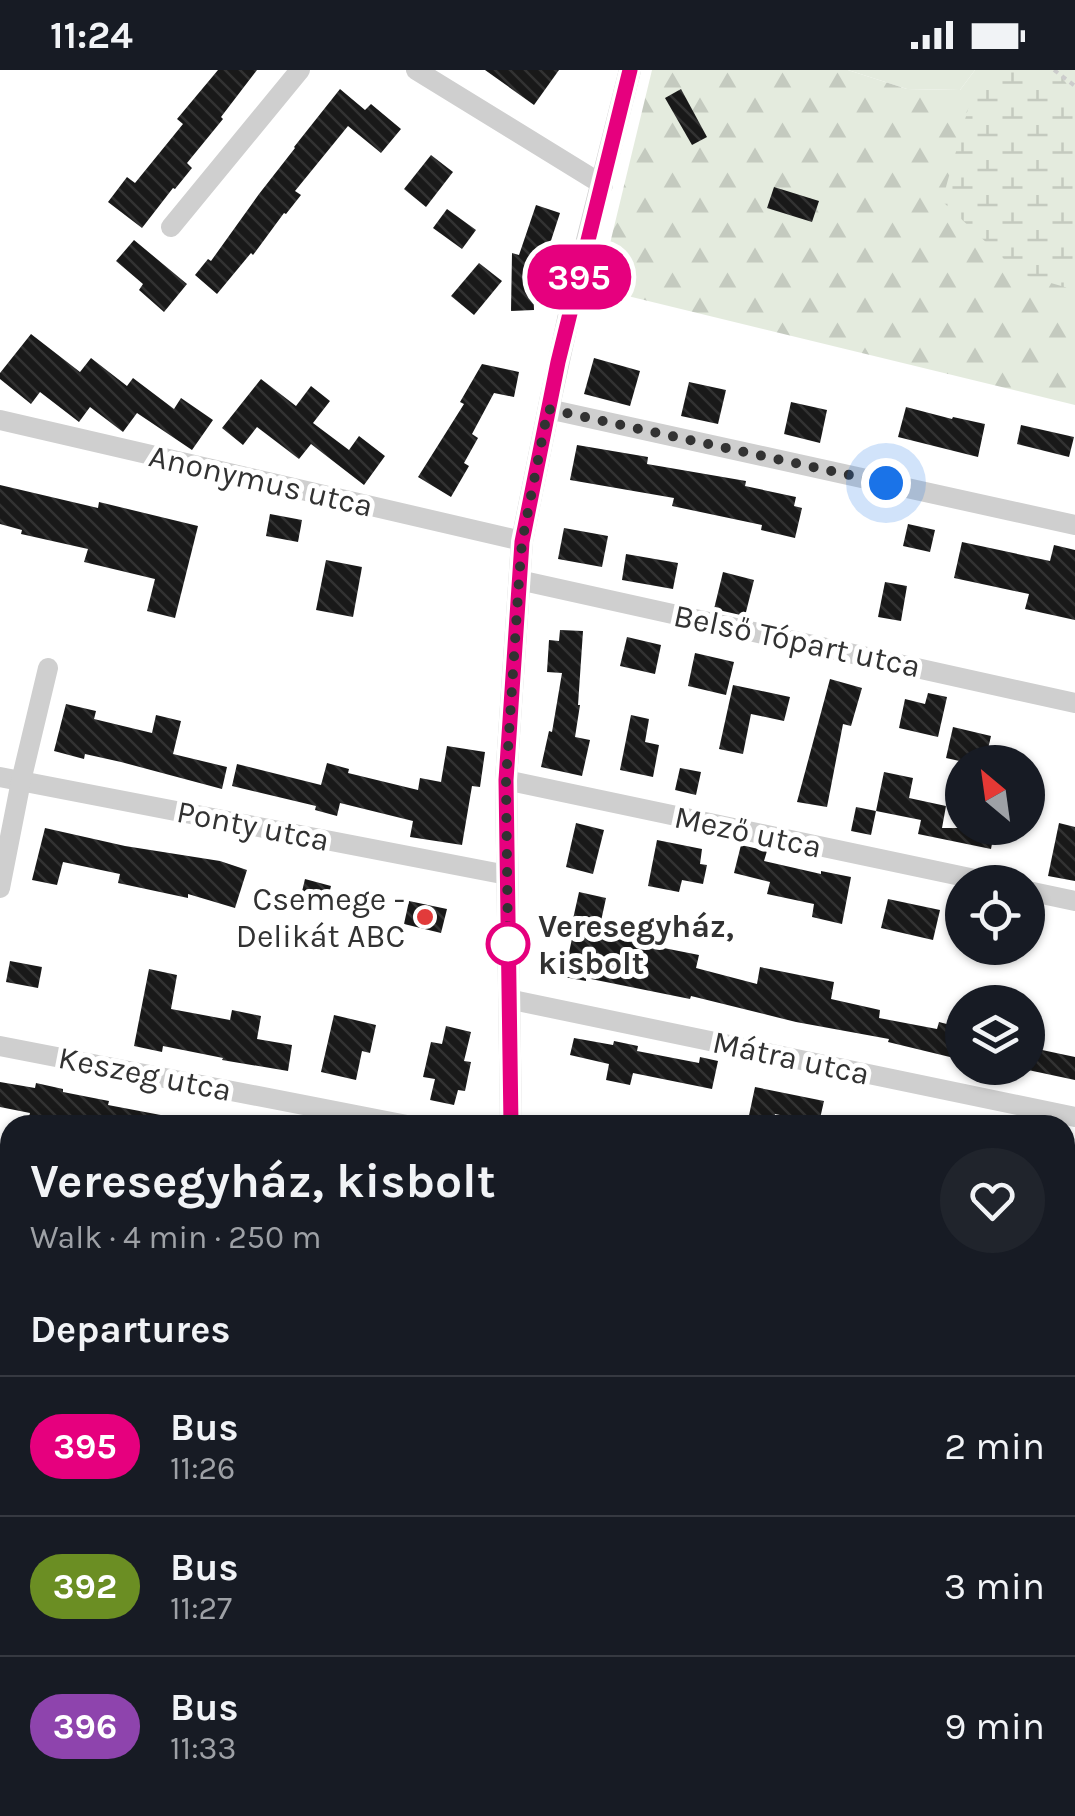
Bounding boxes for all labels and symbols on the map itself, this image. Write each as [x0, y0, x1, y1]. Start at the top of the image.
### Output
line badge: 395 [522, 244, 636, 310]
street label: Anonymus utca [145, 437, 377, 525]
your location [861, 458, 911, 508]
street label: Belső Tópart utca [670, 597, 924, 685]
north arrow [945, 745, 1045, 845]
street label: Ponty utca [174, 793, 332, 859]
street label: Mező utca [671, 798, 825, 866]
place label: Csemege - Delikát ABC [236, 881, 405, 955]
marker: Csemege - Delikát ABC [414, 906, 436, 928]
place label: Veresegyház, kisbolt [538, 908, 734, 982]
marker: Veresegyház, kisbolt [487, 923, 529, 965]
street label: Mátra utca [709, 1023, 873, 1093]
street label: Keszeg utca [55, 1039, 235, 1109]

